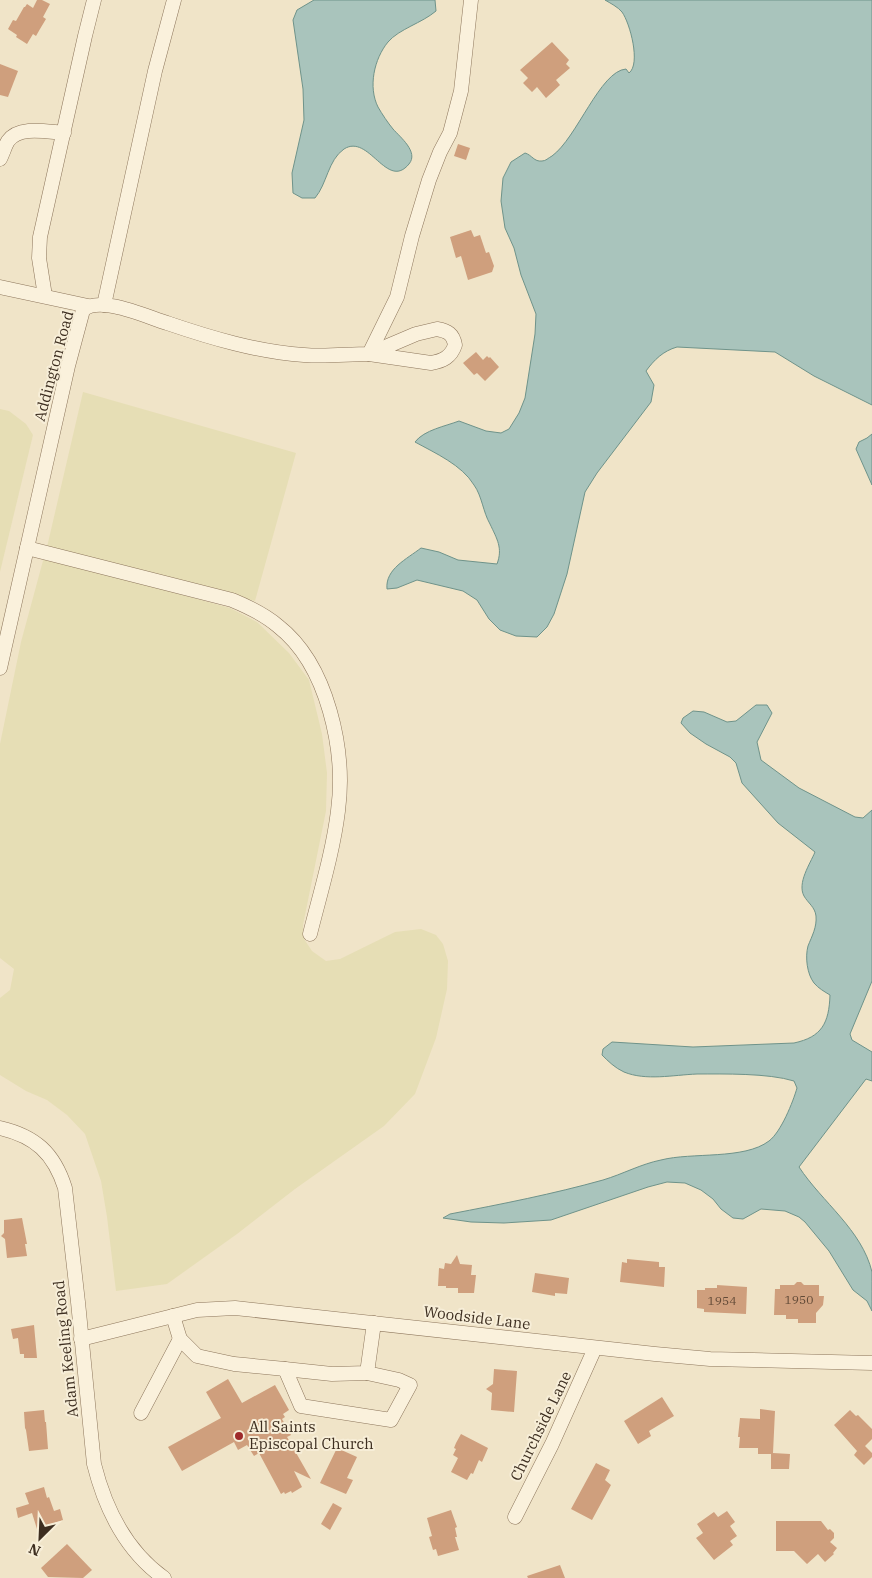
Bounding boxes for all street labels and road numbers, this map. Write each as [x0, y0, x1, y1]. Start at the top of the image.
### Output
street label: Addington Road [30, 309, 77, 423]
street label: Adam Keeling Road [49, 1280, 82, 1419]
street label: Woodside Lane [422, 1302, 532, 1333]
street label: Churchside Lane [506, 1368, 575, 1484]

